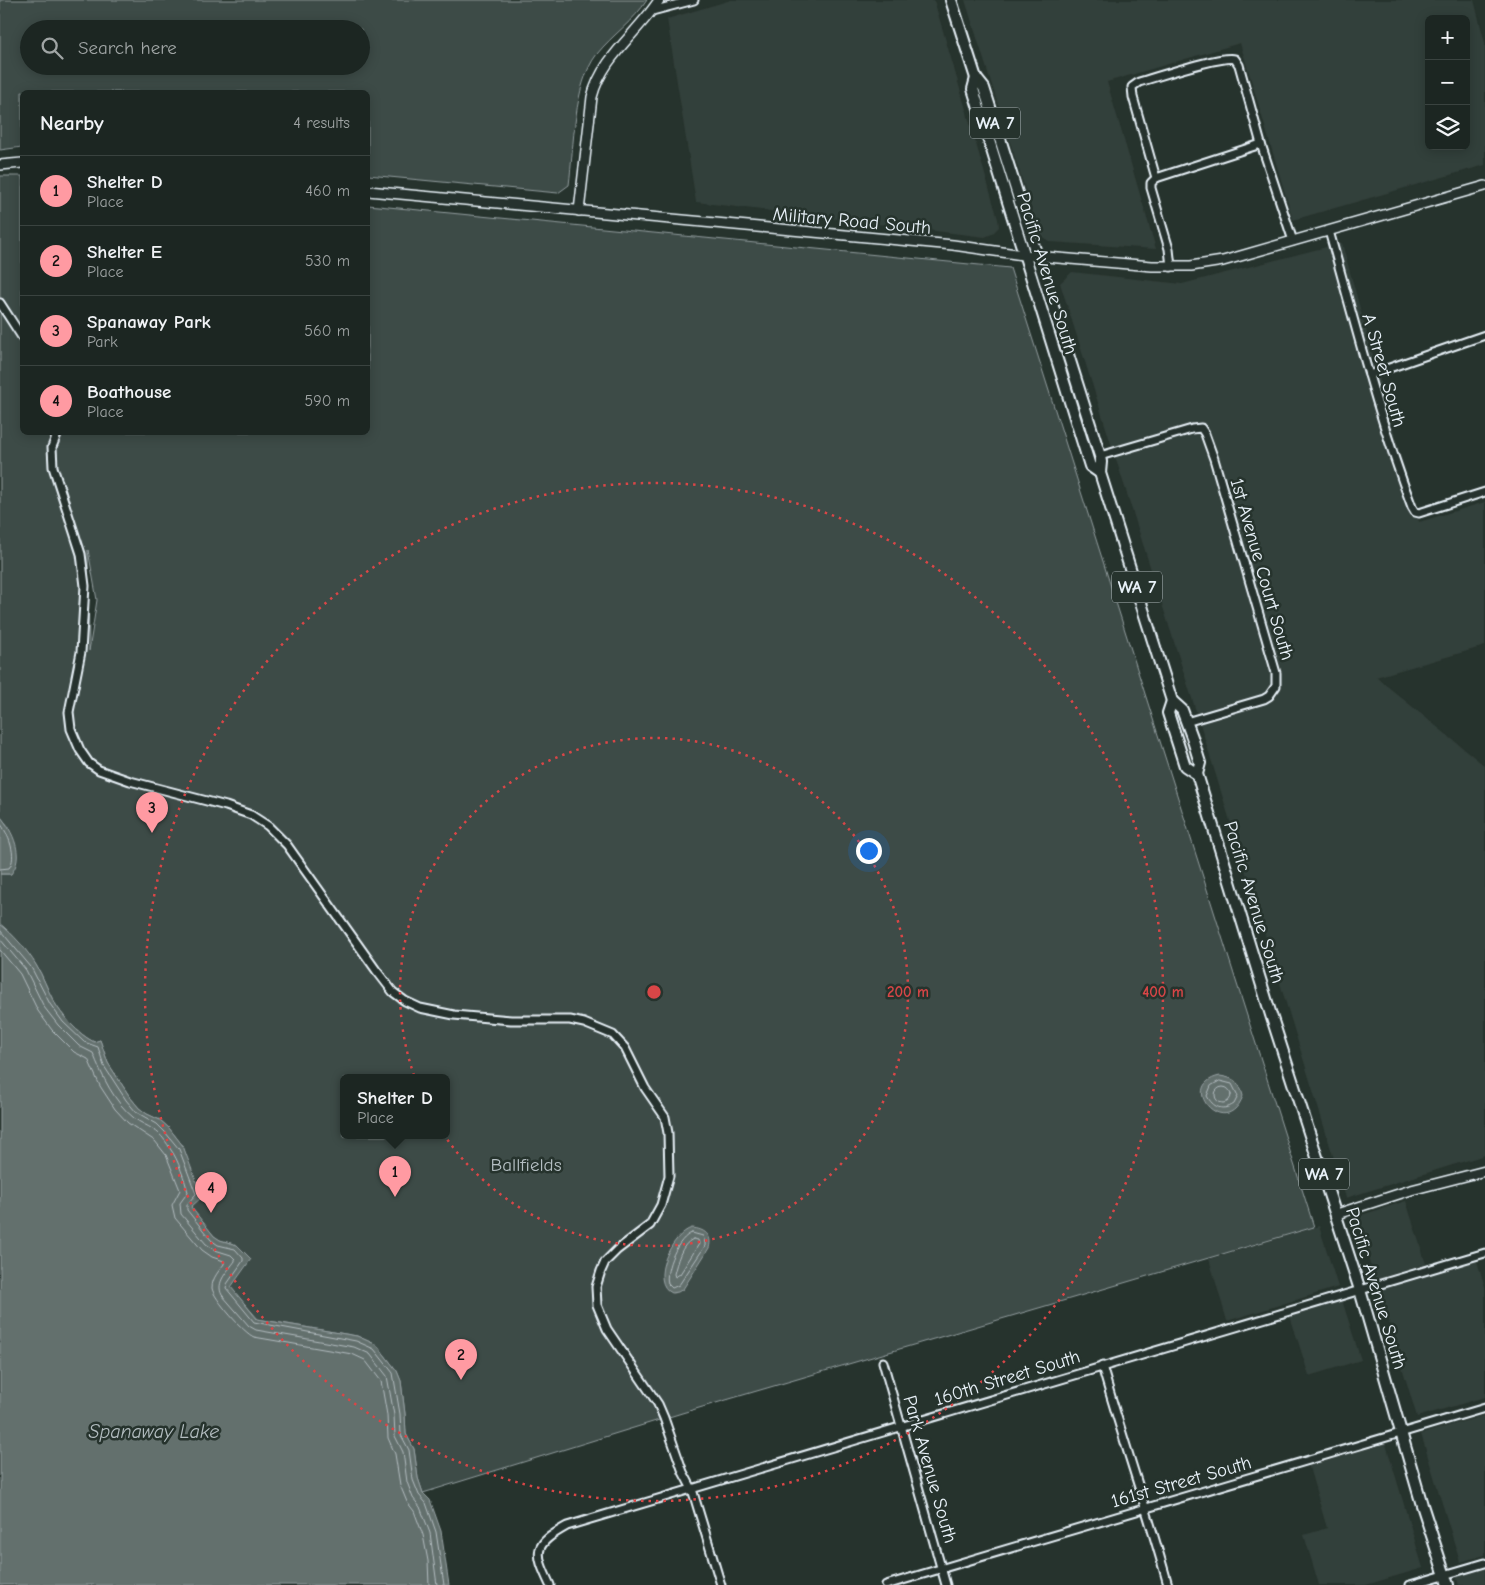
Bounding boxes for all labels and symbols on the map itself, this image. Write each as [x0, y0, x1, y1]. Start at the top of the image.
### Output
road number: WA 7 [970, 108, 1020, 138]
street label: Pacific Avenue South [1012, 190, 1082, 357]
street label: Military Road South [772, 203, 932, 239]
street label: A Street South [1357, 311, 1411, 430]
street label: 1st Avenue Court South [1226, 476, 1299, 663]
road number: WA 7 [1112, 572, 1162, 602]
pin: 3 [136, 792, 168, 833]
street label: Pacific Avenue South [1219, 819, 1289, 986]
your location [856, 838, 882, 864]
centre of rings [645, 983, 663, 1001]
text: 200 m [887, 983, 929, 1001]
text: 400 m [1142, 983, 1184, 1001]
park label: Ballfields [490, 1154, 562, 1176]
pin: 1 [379, 1156, 411, 1197]
road number: WA 7 [1299, 1158, 1349, 1190]
pin: 4 [195, 1172, 227, 1213]
street label: Pacific Avenue South [1341, 1205, 1411, 1372]
pin: 2 [445, 1339, 477, 1380]
street label: 160th Street South [932, 1345, 1083, 1411]
street label: Park Avenue South [898, 1393, 962, 1546]
water label: Spanaway Lake [89, 1420, 219, 1443]
street label: 161st Street South [1109, 1451, 1254, 1512]

